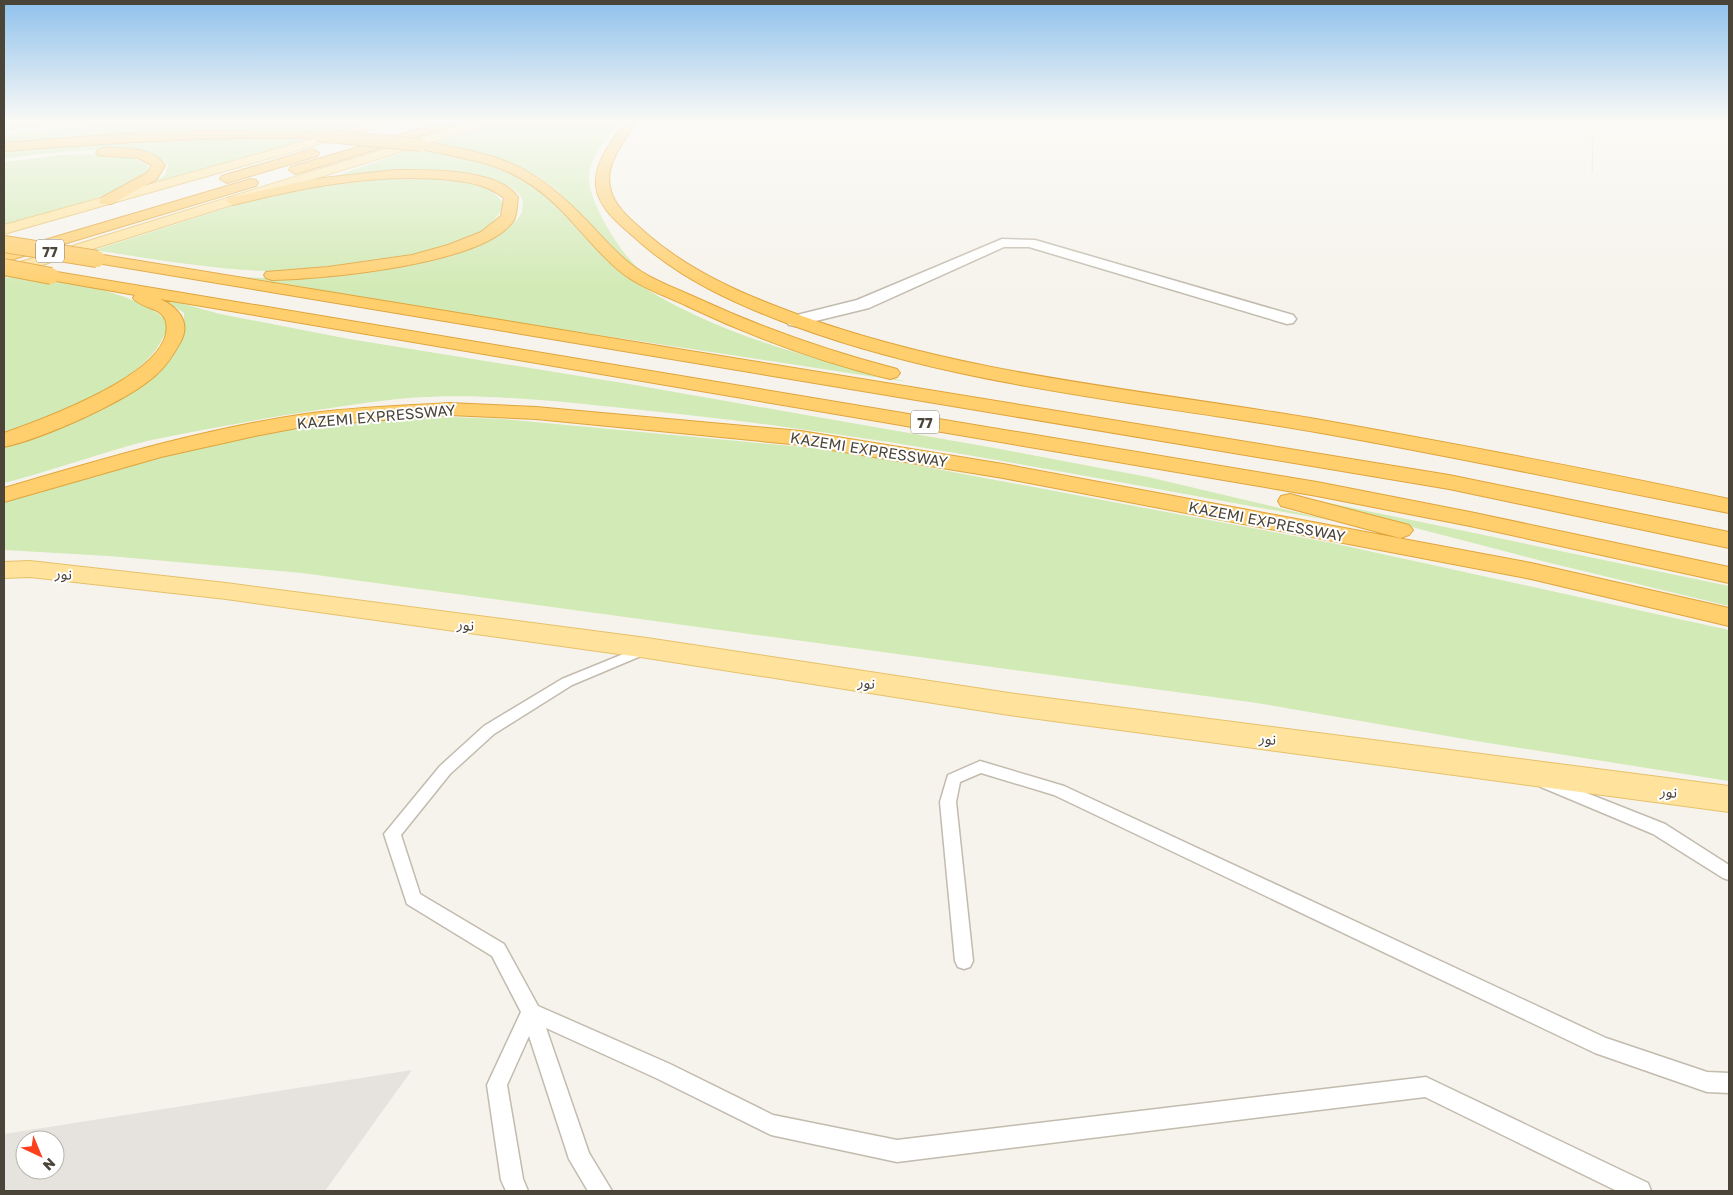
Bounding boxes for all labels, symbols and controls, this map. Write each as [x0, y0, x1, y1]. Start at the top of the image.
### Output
road number: 77 [36, 240, 64, 262]
street label: KAZEMI EXPRESSWAY [296, 400, 456, 432]
road number: 77 [911, 411, 939, 434]
street label: KAZEMI EXPRESSWAY [789, 428, 949, 470]
street label: KAZEMI EXPRESSWAY [1187, 497, 1347, 545]
street label: نور [54, 563, 73, 584]
street label: نور [455, 614, 475, 635]
street label: نور [856, 672, 877, 693]
street label: نور [1257, 728, 1277, 749]
street label: نور [1659, 781, 1678, 802]
north arrow [15, 1130, 65, 1180]
text: N [40, 1155, 59, 1175]

